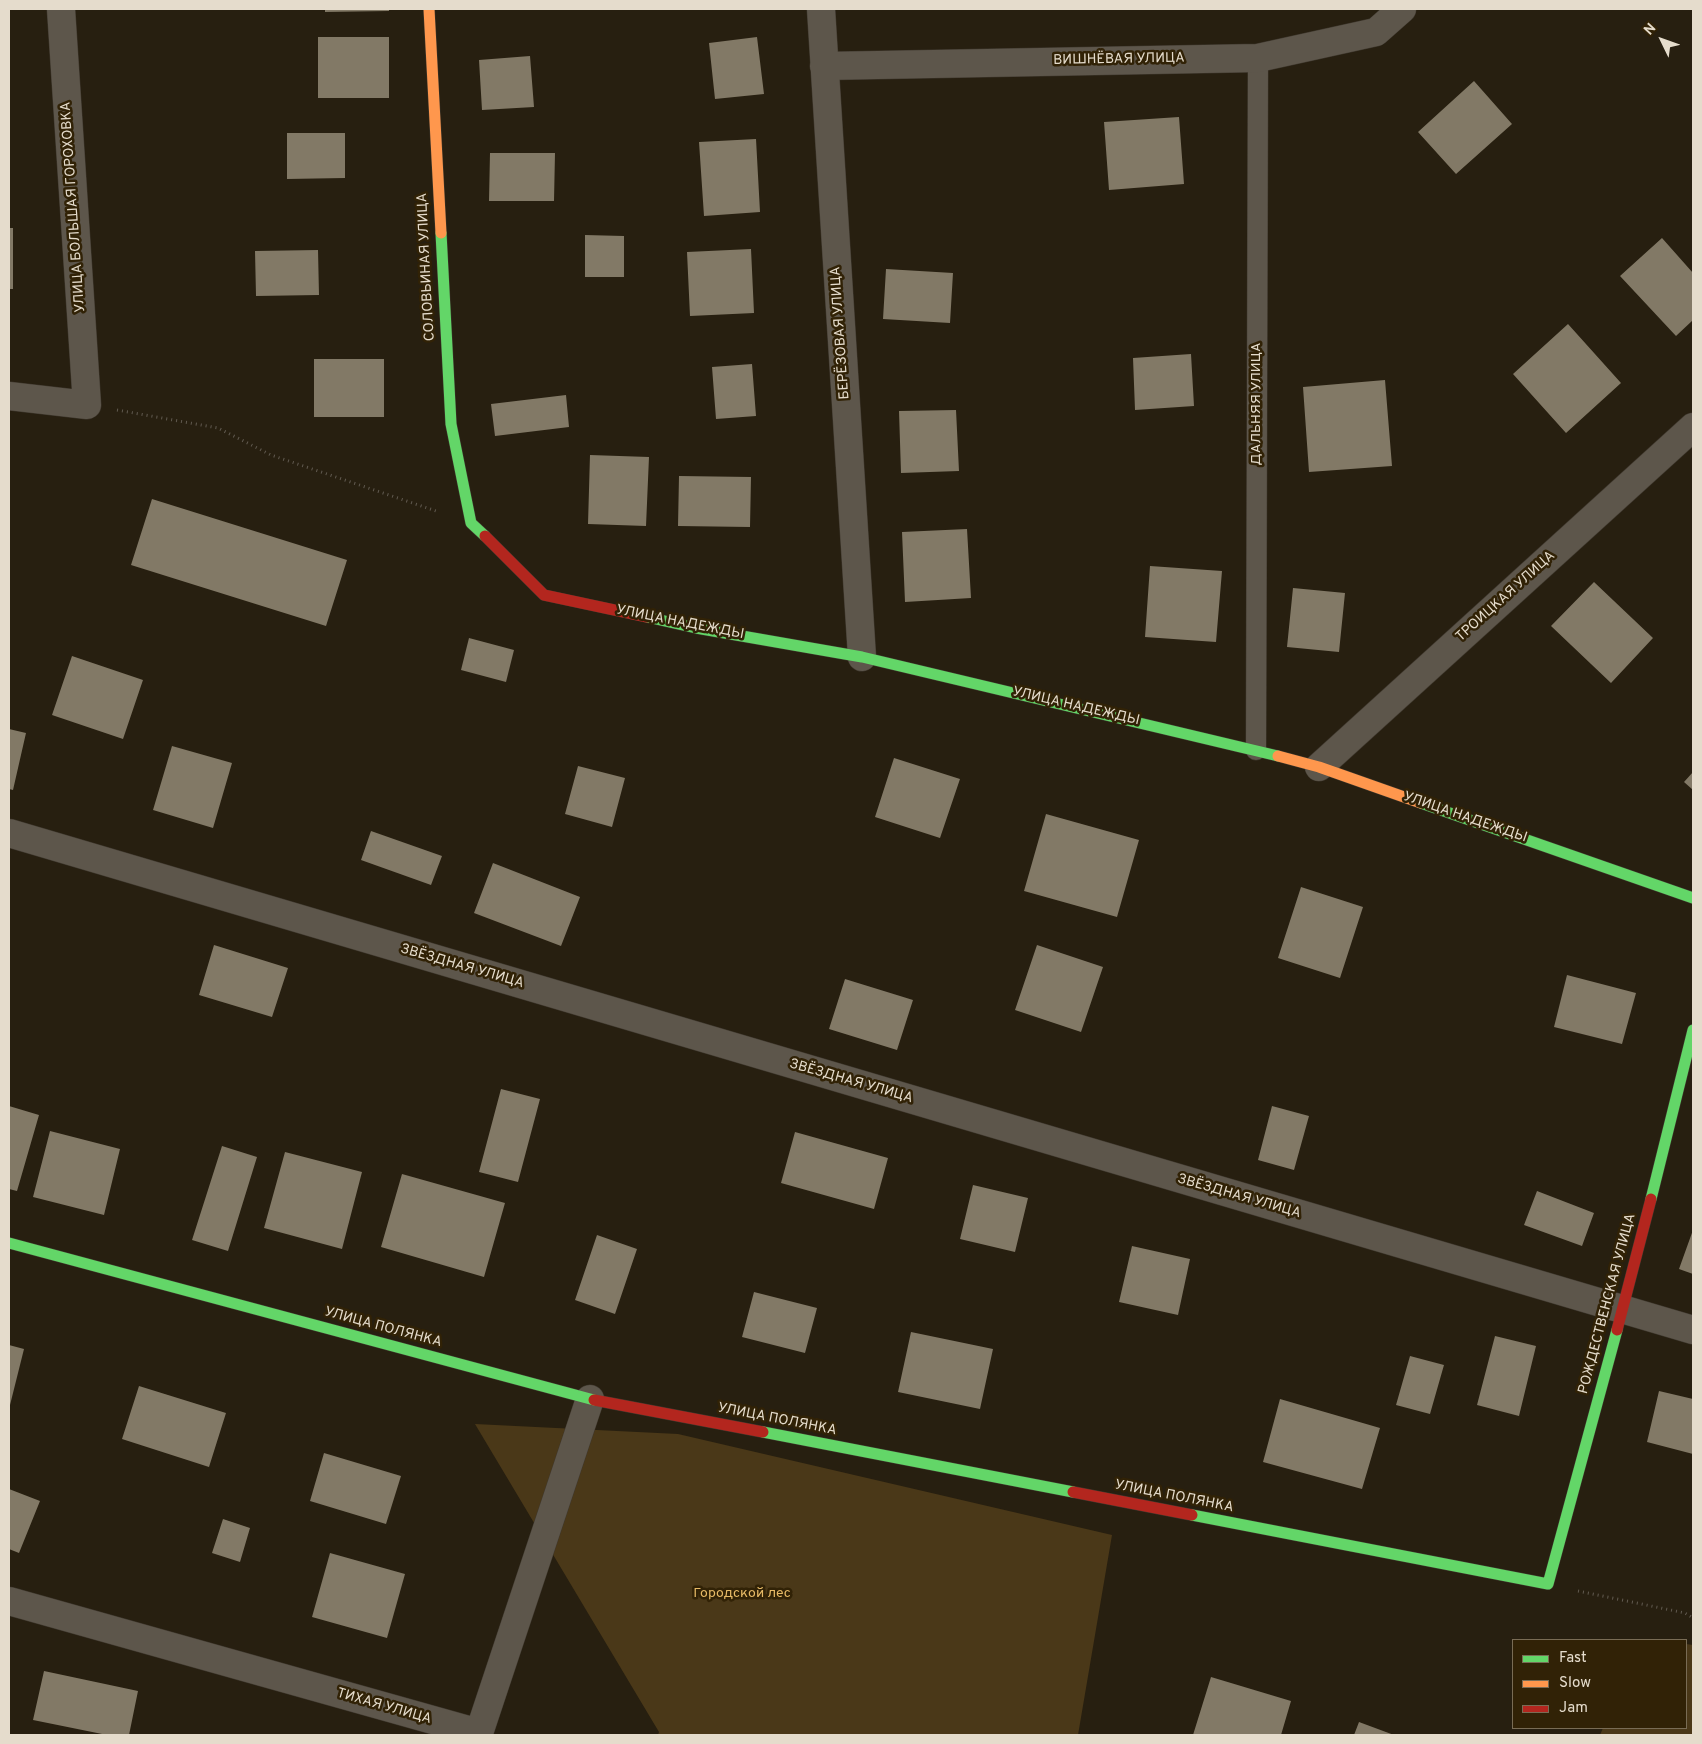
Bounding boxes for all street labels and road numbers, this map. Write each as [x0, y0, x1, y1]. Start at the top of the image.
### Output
street label: ВИШНЁВАЯ УЛИЦА [1053, 50, 1185, 70]
street label: УЛИЦА БОЛЬШАЯ ГОРОХОВКА [58, 101, 90, 313]
street label: СОЛОВЬИНАЯ УЛИЦА [415, 192, 439, 342]
street label: БЕРЁЗОВАЯ УЛИЦА [828, 266, 854, 400]
street label: ДАЛЬНЯЯ УЛИЦА [1249, 342, 1265, 466]
street label: ТРОИЦКАЯ УЛИЦА [1453, 548, 1559, 646]
street label: УЛИЦА НАДЕЖДЫ [615, 602, 745, 644]
street label: УЛИЦА НАДЕЖДЫ [1011, 684, 1141, 730]
street label: УЛИЦА НАДЕЖДЫ [1401, 789, 1529, 847]
street label: ЗВЁЗДНАЯ УЛИЦА [398, 941, 526, 993]
street label: ЗВЁЗДНАЯ УЛИЦА [787, 1056, 915, 1108]
street label: ЗВЁЗДНАЯ УЛИЦА [1175, 1171, 1303, 1223]
street label: РОЖДЕСТВЕНСКАЯ УЛИЦА [1576, 1212, 1640, 1396]
street label: УЛИЦА ПОЛЯНКА [323, 1304, 443, 1352]
street label: УЛИЦА ПОЛЯНКА [716, 1400, 838, 1440]
street label: УЛИЦА ПОЛЯНКА [1113, 1477, 1235, 1517]
street label: ТИХАЯ УЛИЦА [335, 1685, 433, 1729]

